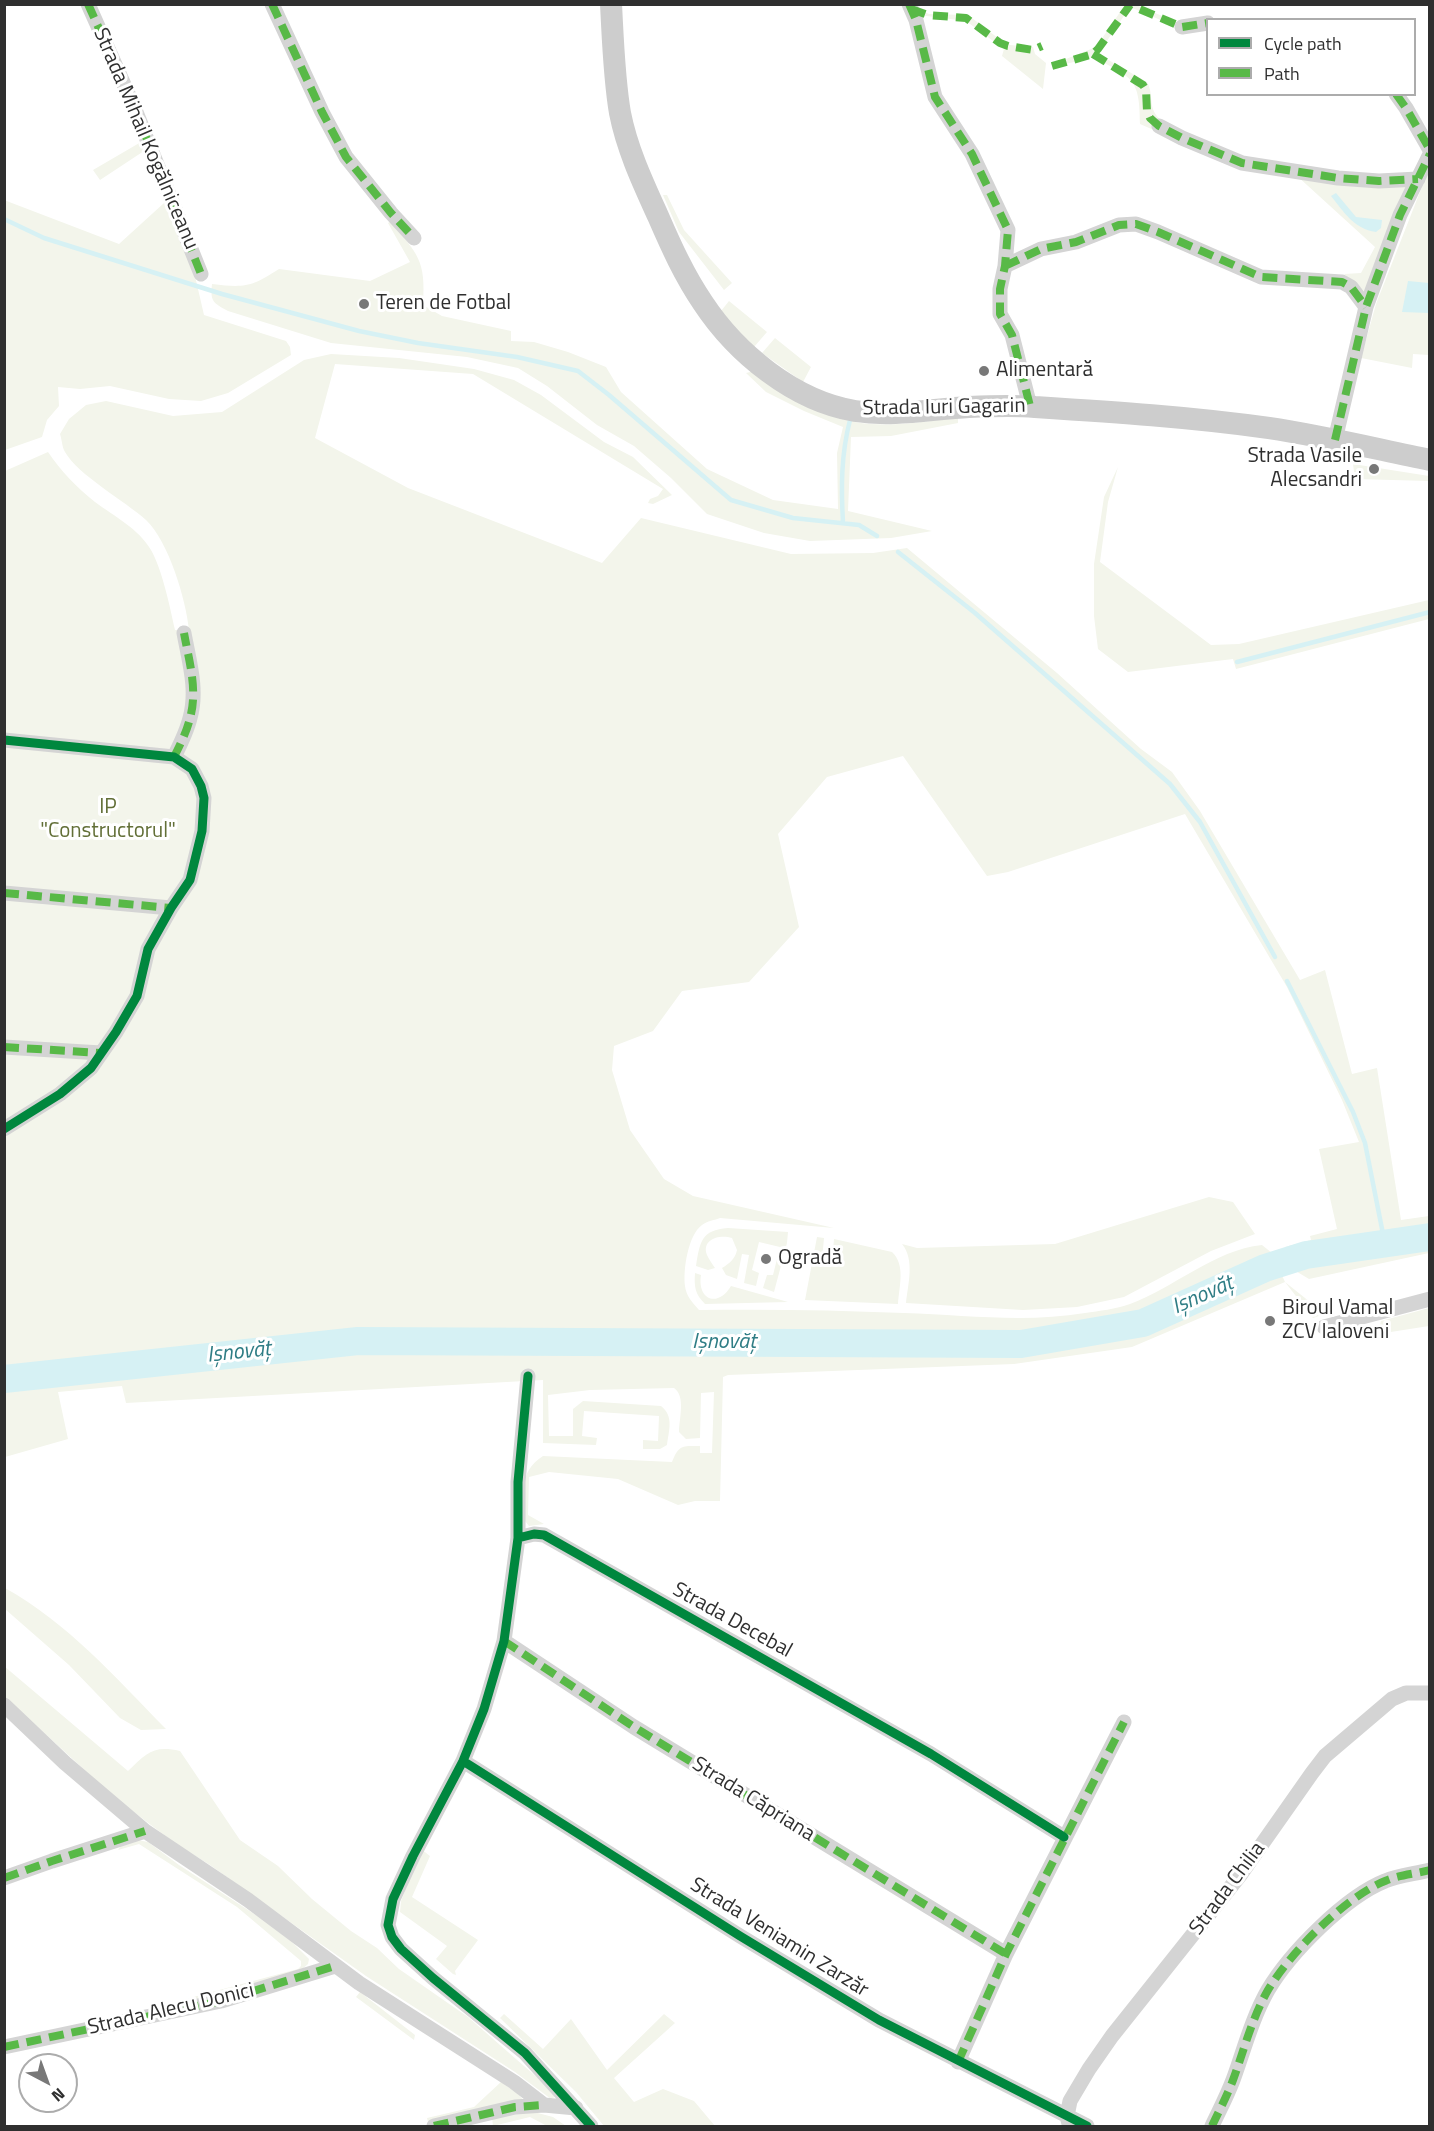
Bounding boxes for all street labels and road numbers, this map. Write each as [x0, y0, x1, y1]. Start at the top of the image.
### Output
street label: Strada Mihail Kogălniceanu [87, 24, 203, 254]
street label: Strada Iuri Gagarin [862, 394, 1026, 422]
street label: Strada Decebal [668, 1578, 796, 1664]
street label: Strada Căpriana [687, 1752, 819, 1848]
street label: Strada Chilia [1185, 1838, 1271, 1940]
street label: Strada Veniamin Zarzăr [685, 1873, 873, 2003]
street label: Strada Alecu Donici [85, 1979, 257, 2041]

